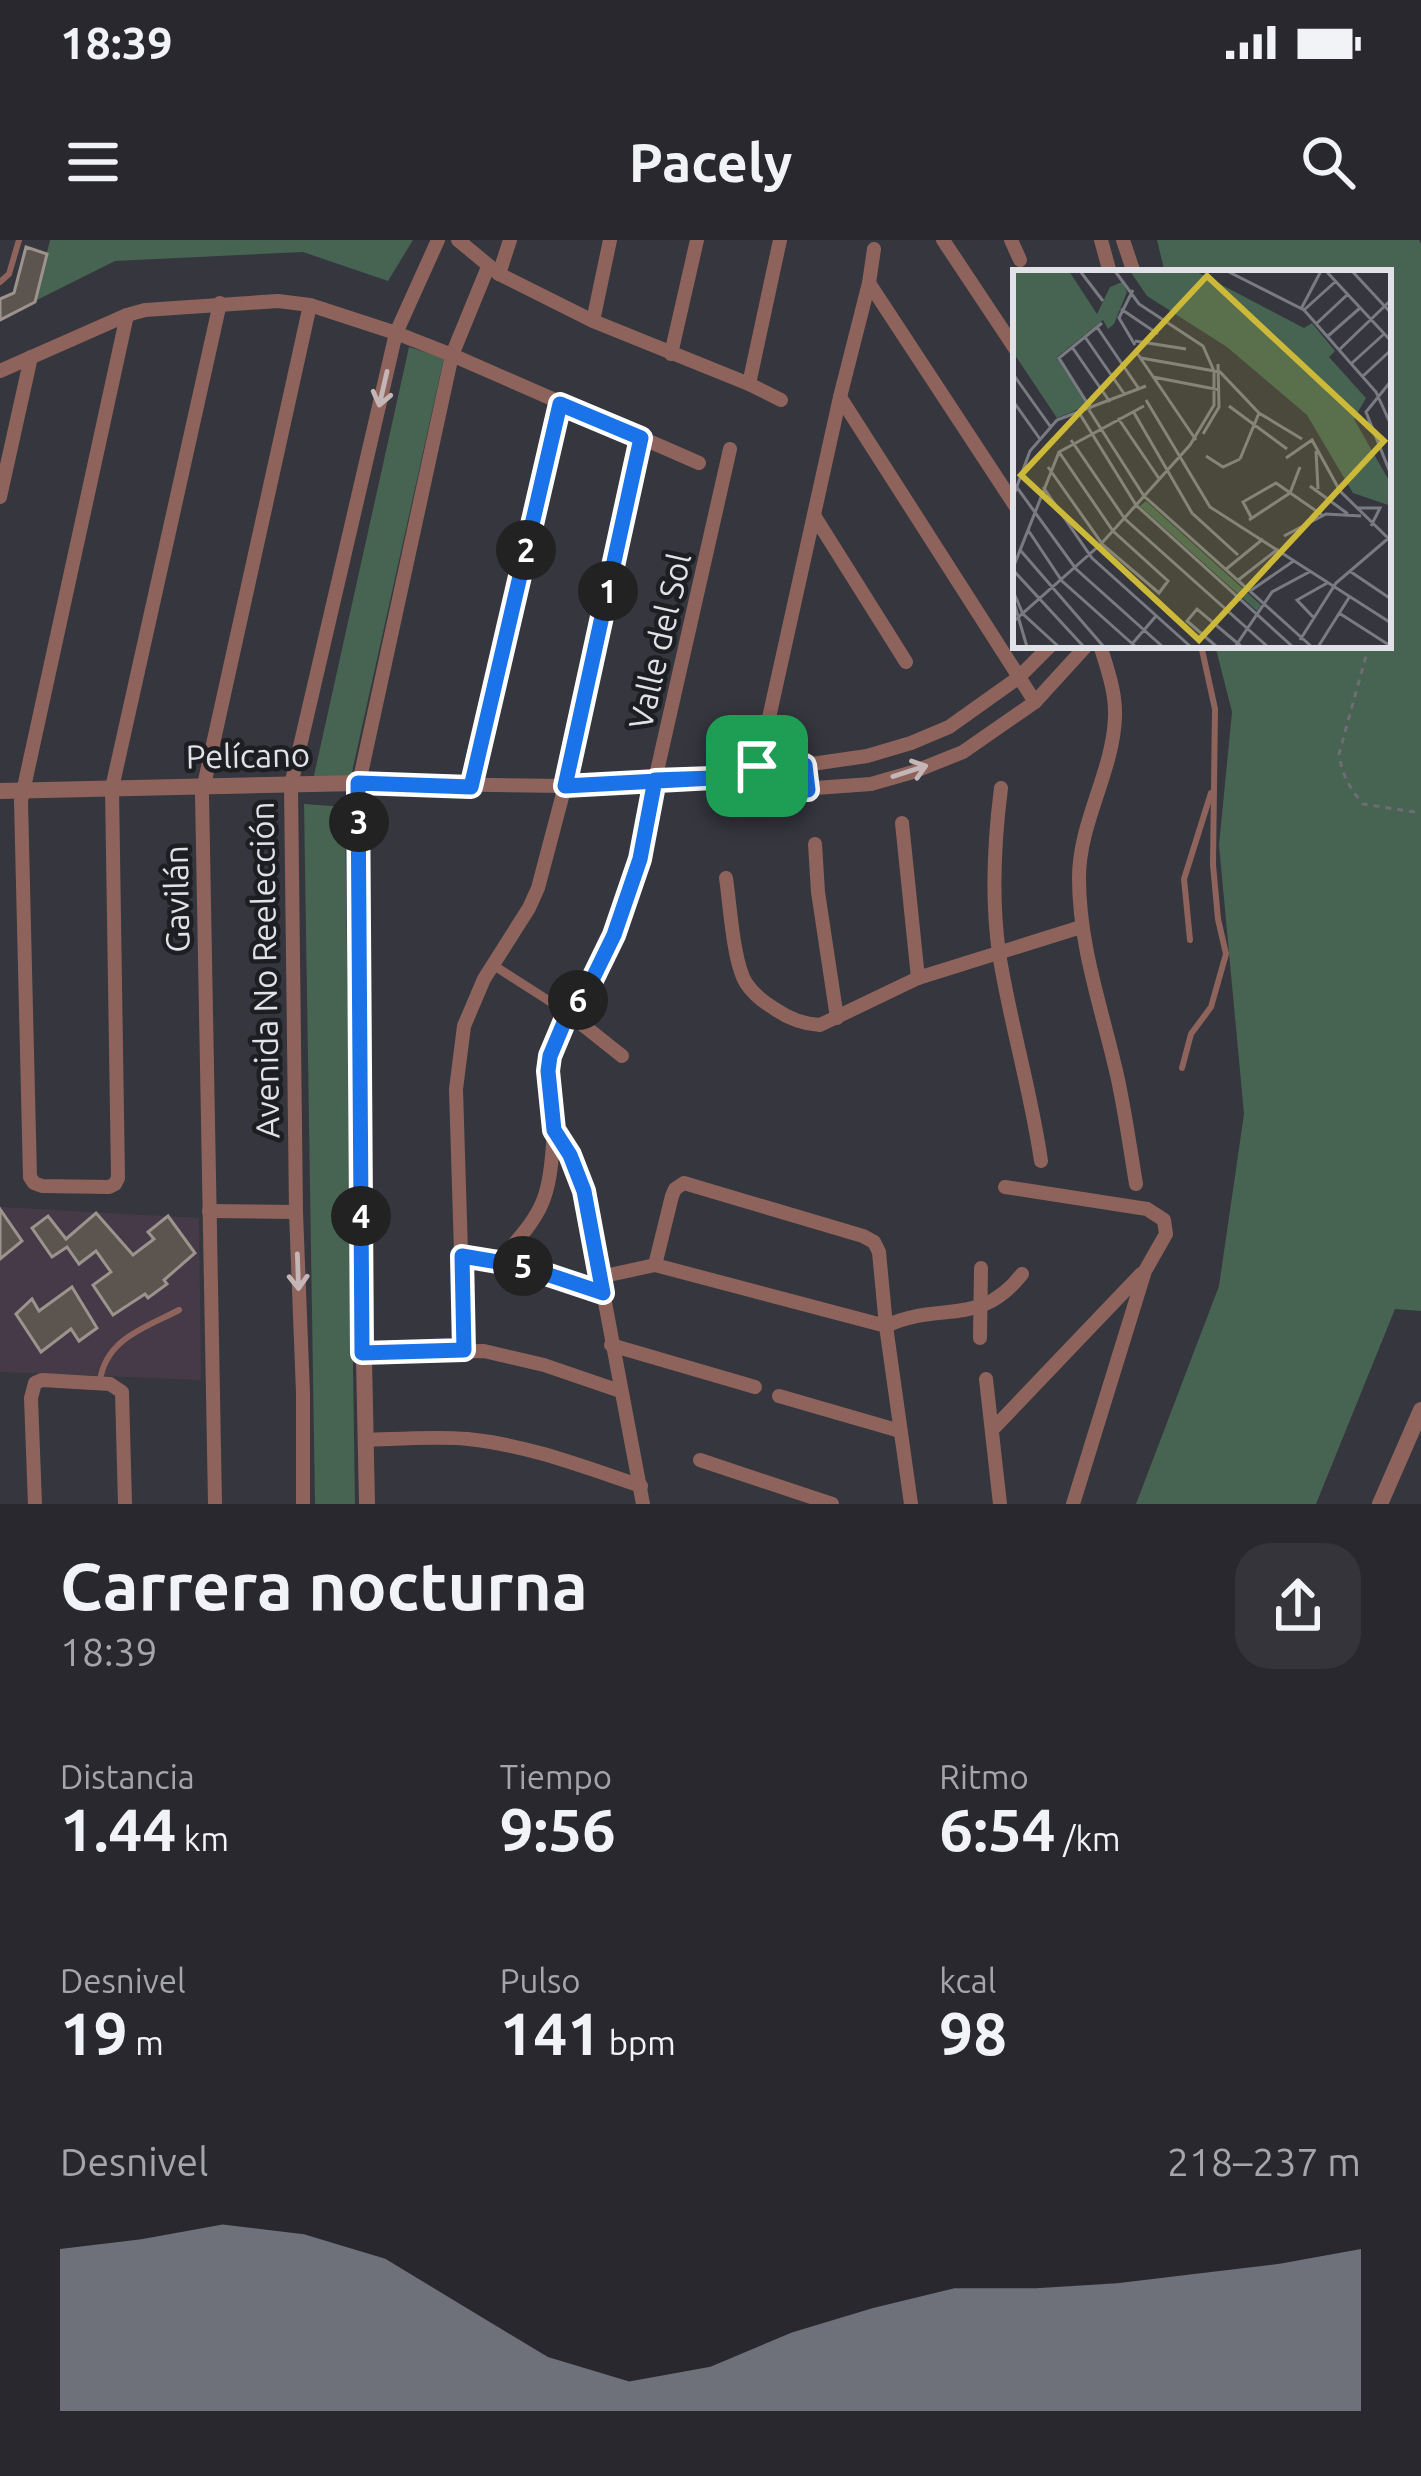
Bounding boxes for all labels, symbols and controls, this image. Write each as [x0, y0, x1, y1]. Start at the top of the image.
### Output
text: 18:39 [60, 17, 173, 68]
icon: menu [60, 129, 126, 195]
icon: search [1295, 129, 1361, 195]
text: Pacely [629, 132, 792, 192]
inset map [1013, 270, 1391, 648]
one-way arrow [371, 369, 393, 407]
pin: 2 [496, 520, 556, 580]
text: 2 [517, 531, 535, 568]
street label: Valle del Sol [621, 549, 697, 733]
pin: 1 [578, 561, 638, 621]
text: 1 [599, 572, 617, 609]
pin [706, 715, 808, 817]
icon: arrive [724, 733, 790, 799]
street label: Pelícano [186, 735, 310, 775]
one-way arrow [890, 759, 928, 781]
pin: 3 [329, 792, 389, 852]
street label: Avenida No Reelección [243, 801, 285, 1139]
text: 3 [350, 803, 368, 840]
street label: Gavilán [157, 845, 195, 953]
pin: 6 [548, 970, 608, 1030]
text: 6 [569, 981, 587, 1018]
pin: 4 [331, 1186, 391, 1246]
text: 4 [352, 1197, 370, 1234]
pin: 5 [493, 1236, 553, 1296]
text: 5 [514, 1247, 532, 1284]
one-way arrow [287, 1252, 310, 1291]
button: share [1235, 1543, 1361, 1669]
text: Carrera nocturna [60, 1548, 588, 1622]
text: 18:39 [60, 1630, 158, 1673]
text: Distancia [60, 1758, 195, 1795]
text: Tiempo [500, 1758, 612, 1795]
text: Ritmo [939, 1758, 1029, 1795]
text: 1.44 [60, 1795, 176, 1862]
text: 9:56 [500, 1795, 616, 1862]
text: 6:54 [939, 1795, 1056, 1862]
text: km [176, 1820, 229, 1857]
text: /km [1056, 1820, 1121, 1857]
text: Desnivel [60, 1962, 186, 1999]
text: Pulso [500, 1962, 581, 1999]
text: kcal [939, 1962, 996, 1999]
text: 19 [60, 1999, 128, 2066]
text: 141 [500, 1999, 601, 2066]
text: 98 [939, 1999, 1007, 2066]
text: m [128, 2024, 164, 2061]
text: bpm [601, 2024, 676, 2061]
text: Desnivel [60, 2140, 208, 2183]
text: 218–237 m [1167, 2140, 1361, 2183]

